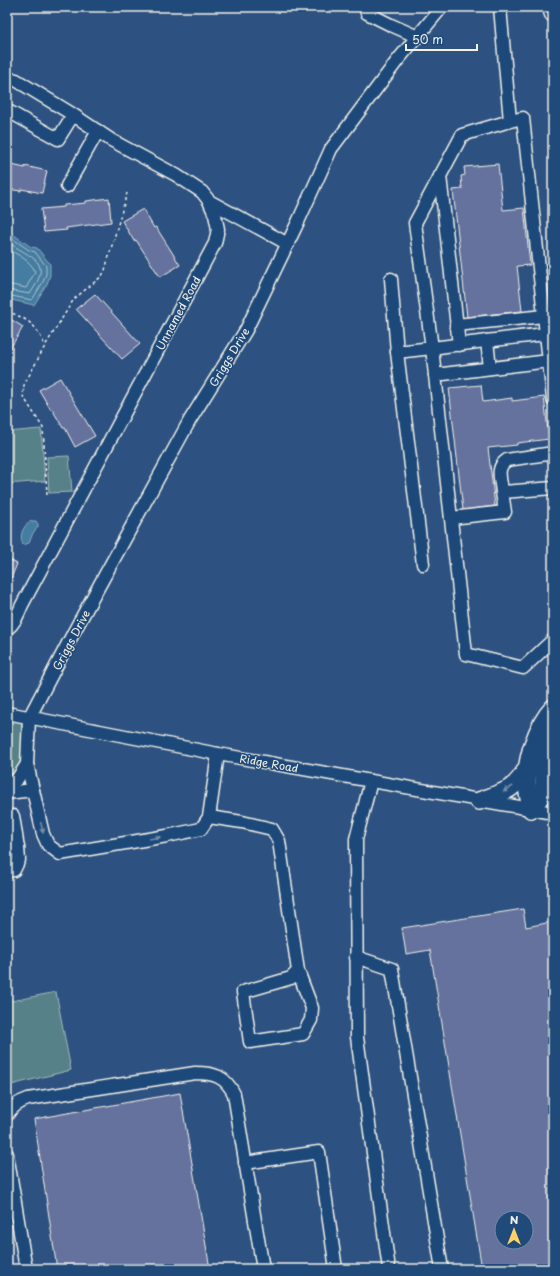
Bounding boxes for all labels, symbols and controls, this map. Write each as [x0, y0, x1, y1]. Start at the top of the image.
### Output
scale bar [406, 26, 477, 52]
text: 50 m [412, 30, 443, 48]
street label: Unnamed Road [151, 273, 205, 353]
street label: Griggs Drive [205, 324, 253, 390]
street label: Griggs Drive [48, 607, 94, 673]
street label: Ridge Road [238, 749, 300, 777]
one-way arrow [502, 786, 514, 792]
one-way arrow [39, 821, 45, 834]
one-way arrow [149, 835, 161, 841]
north arrow [494, 1210, 534, 1250]
text: N [510, 1211, 519, 1228]

